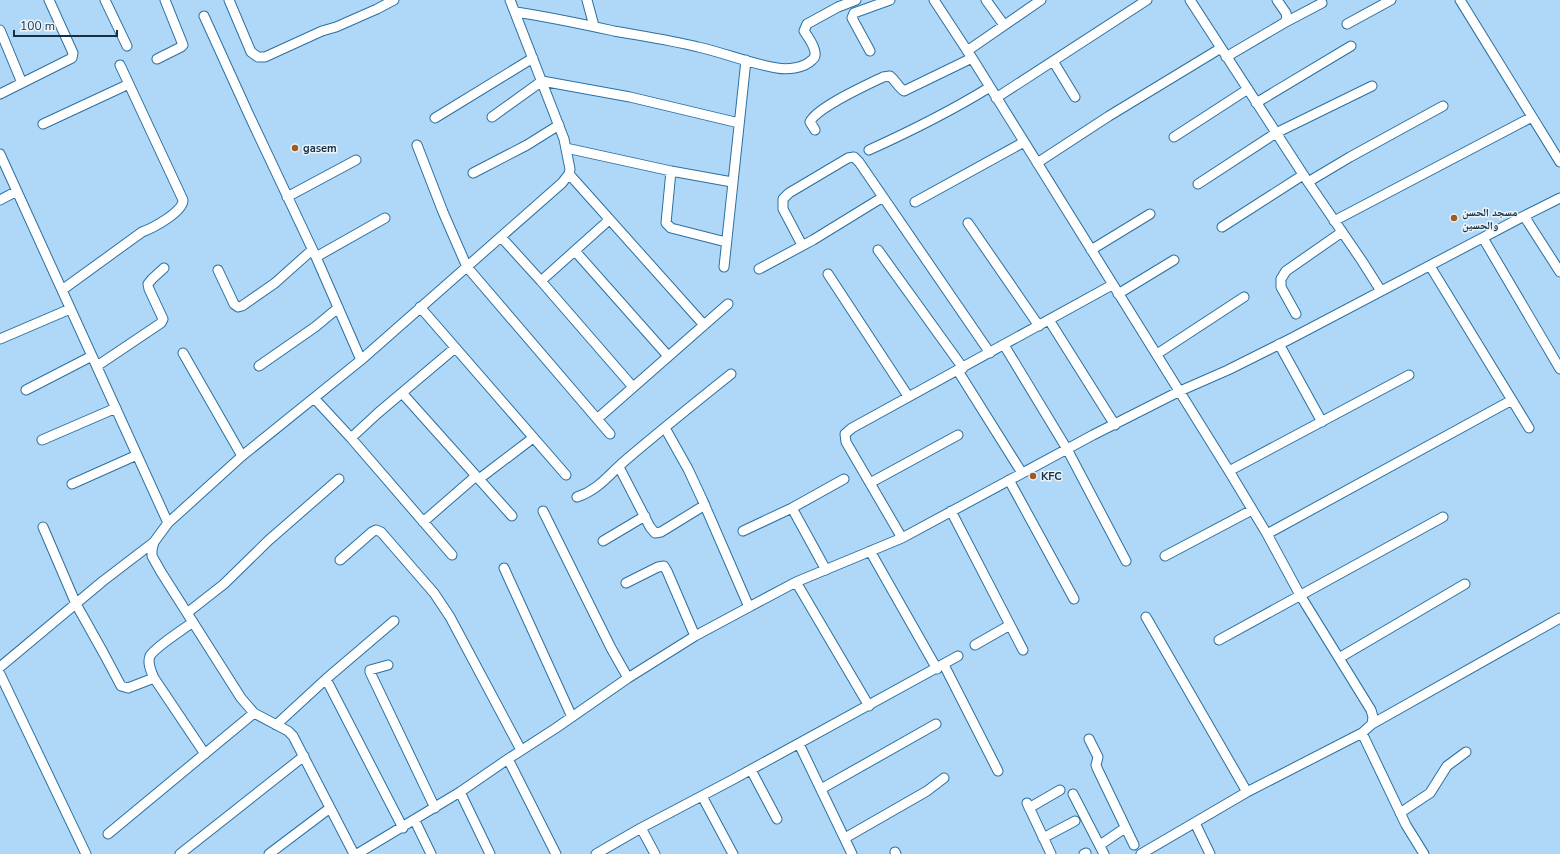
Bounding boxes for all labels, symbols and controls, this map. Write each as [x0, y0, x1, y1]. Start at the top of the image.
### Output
scale bar [14, 12, 117, 38]
text: 100 m [20, 18, 55, 34]
place label: gasem [303, 141, 337, 156]
marker: gasem [290, 143, 300, 153]
place label: مسجد الحسن والحسين [1462, 205, 1517, 233]
marker: مسجد الحسن والحسين [1449, 213, 1459, 223]
place label: KFC [1041, 469, 1062, 484]
marker: KFC [1028, 471, 1038, 481]

